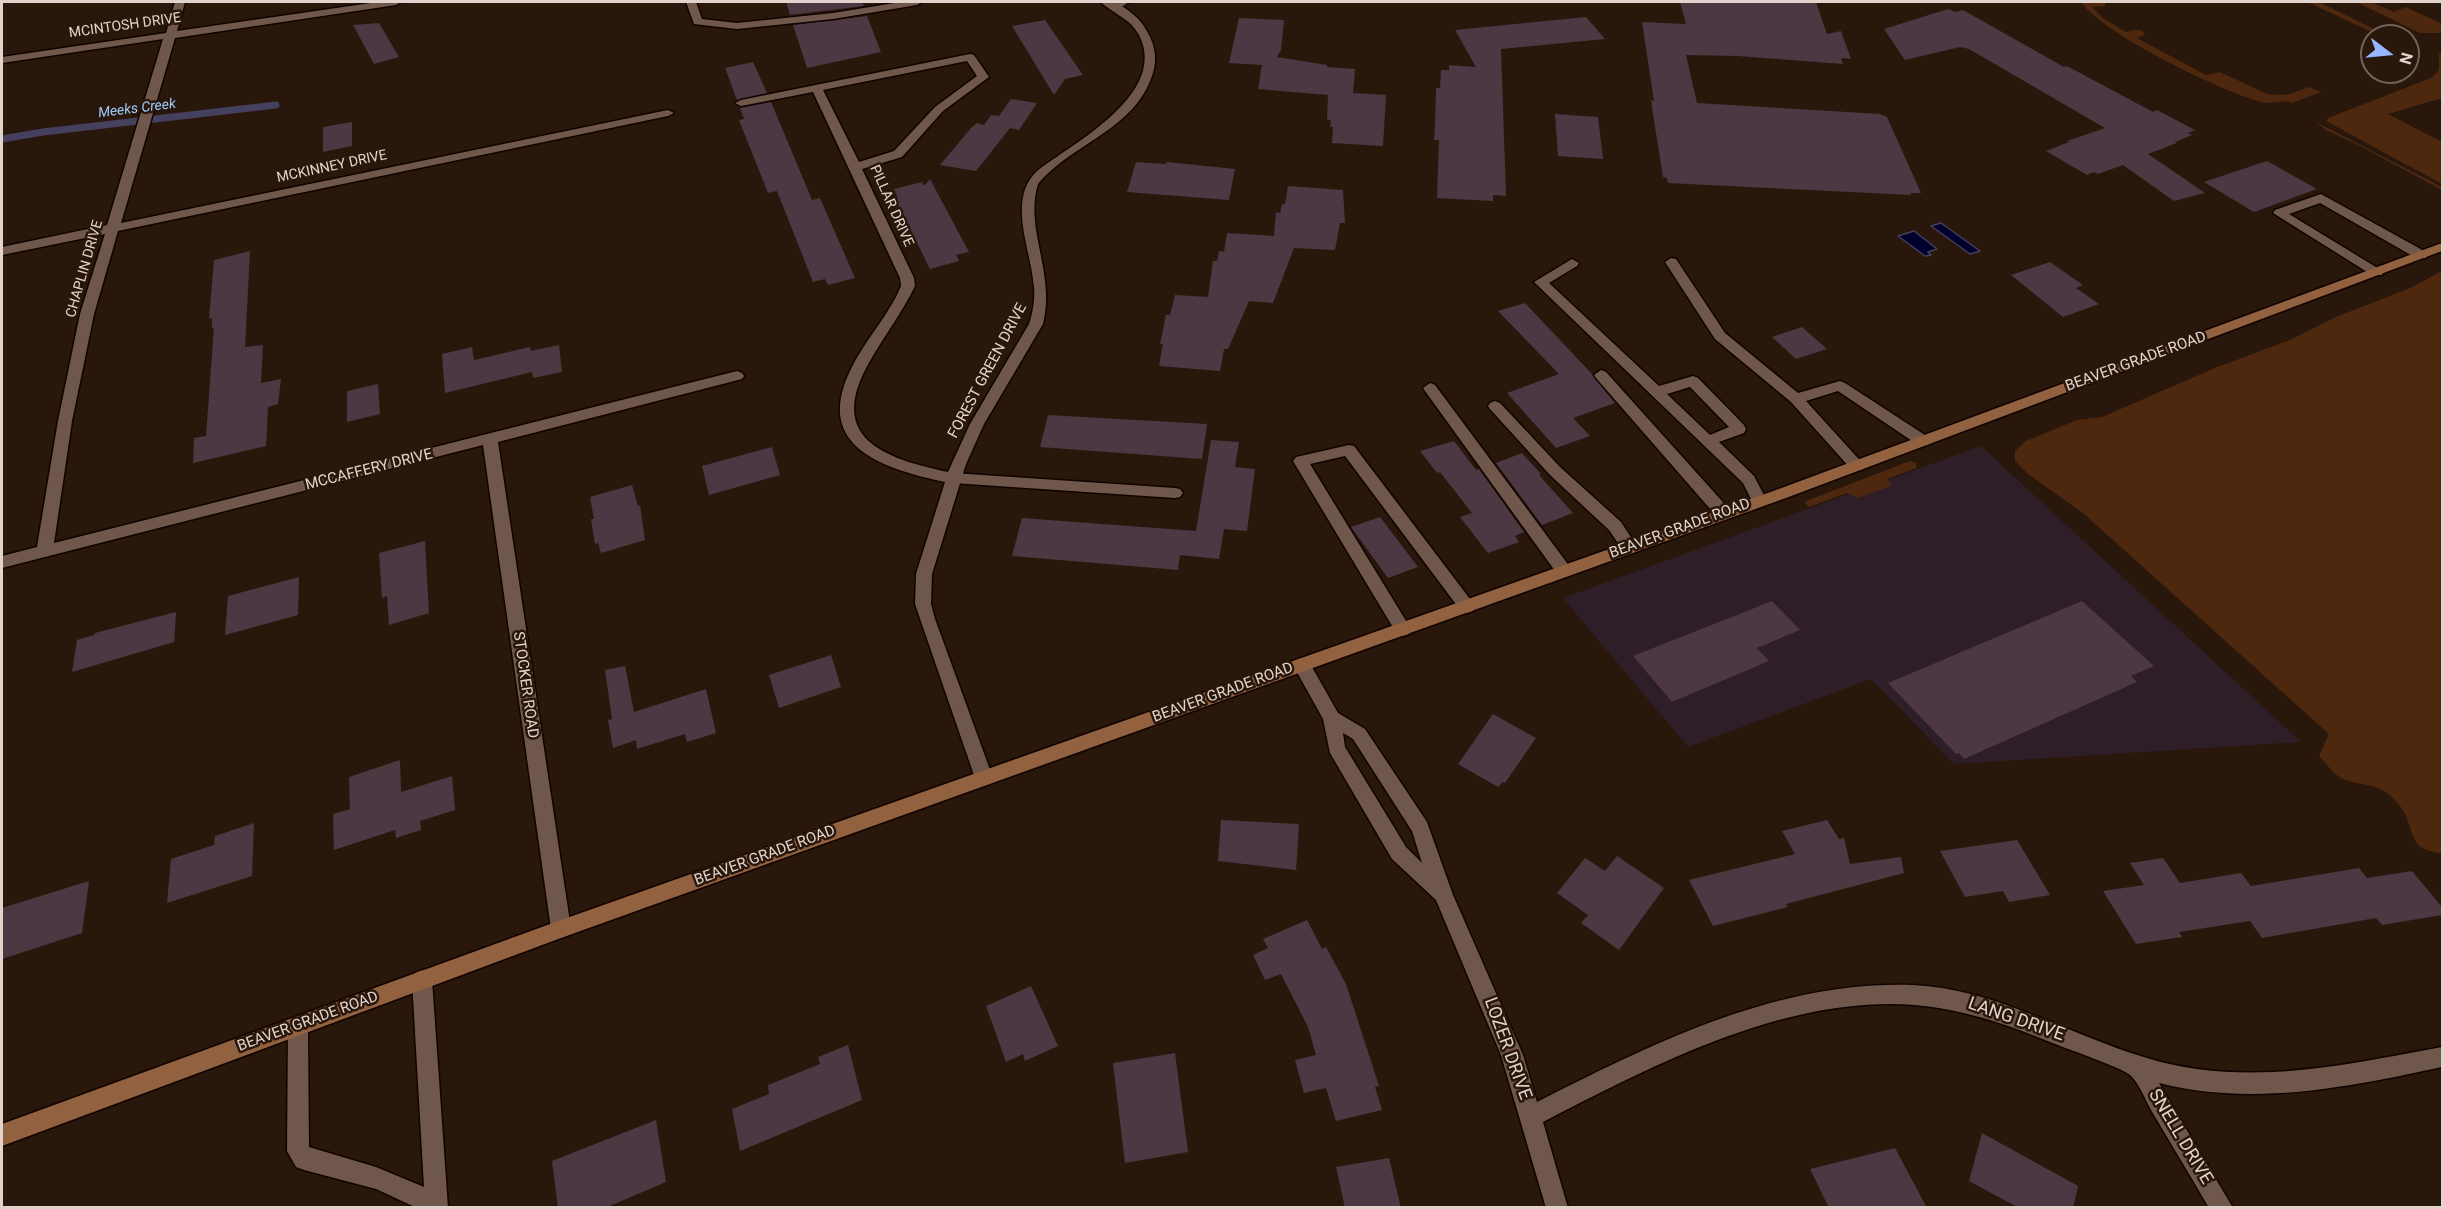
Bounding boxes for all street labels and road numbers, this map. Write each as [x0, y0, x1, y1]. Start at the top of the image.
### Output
street label: MCINTOSH DRIVE [68, 10, 182, 42]
street label: MCKINNEY DRIVE [275, 147, 389, 187]
street label: PILLAR DRIVE [866, 163, 916, 249]
street label: CHAPLIN DRIVE [63, 218, 107, 320]
street label: FOREST GREEN DRIVE [945, 300, 1031, 442]
street label: BEAVER GRADE ROAD [2063, 328, 2209, 396]
street label: MCCAFFERY DRIVE [304, 445, 434, 495]
street label: BEAVER GRADE ROAD [1607, 495, 1753, 563]
street label: STOCKER ROAD [509, 630, 541, 740]
street label: BEAVER GRADE ROAD [1150, 659, 1296, 727]
street label: BEAVER GRADE ROAD [692, 822, 838, 890]
street label: BEAVER GRADE ROAD [235, 988, 381, 1056]
street label: LANG DRIVE [1965, 993, 2067, 1047]
street label: LOZER DRIVE [1478, 995, 1536, 1103]
street label: SNELL DRIVE [2143, 1086, 2217, 1188]

